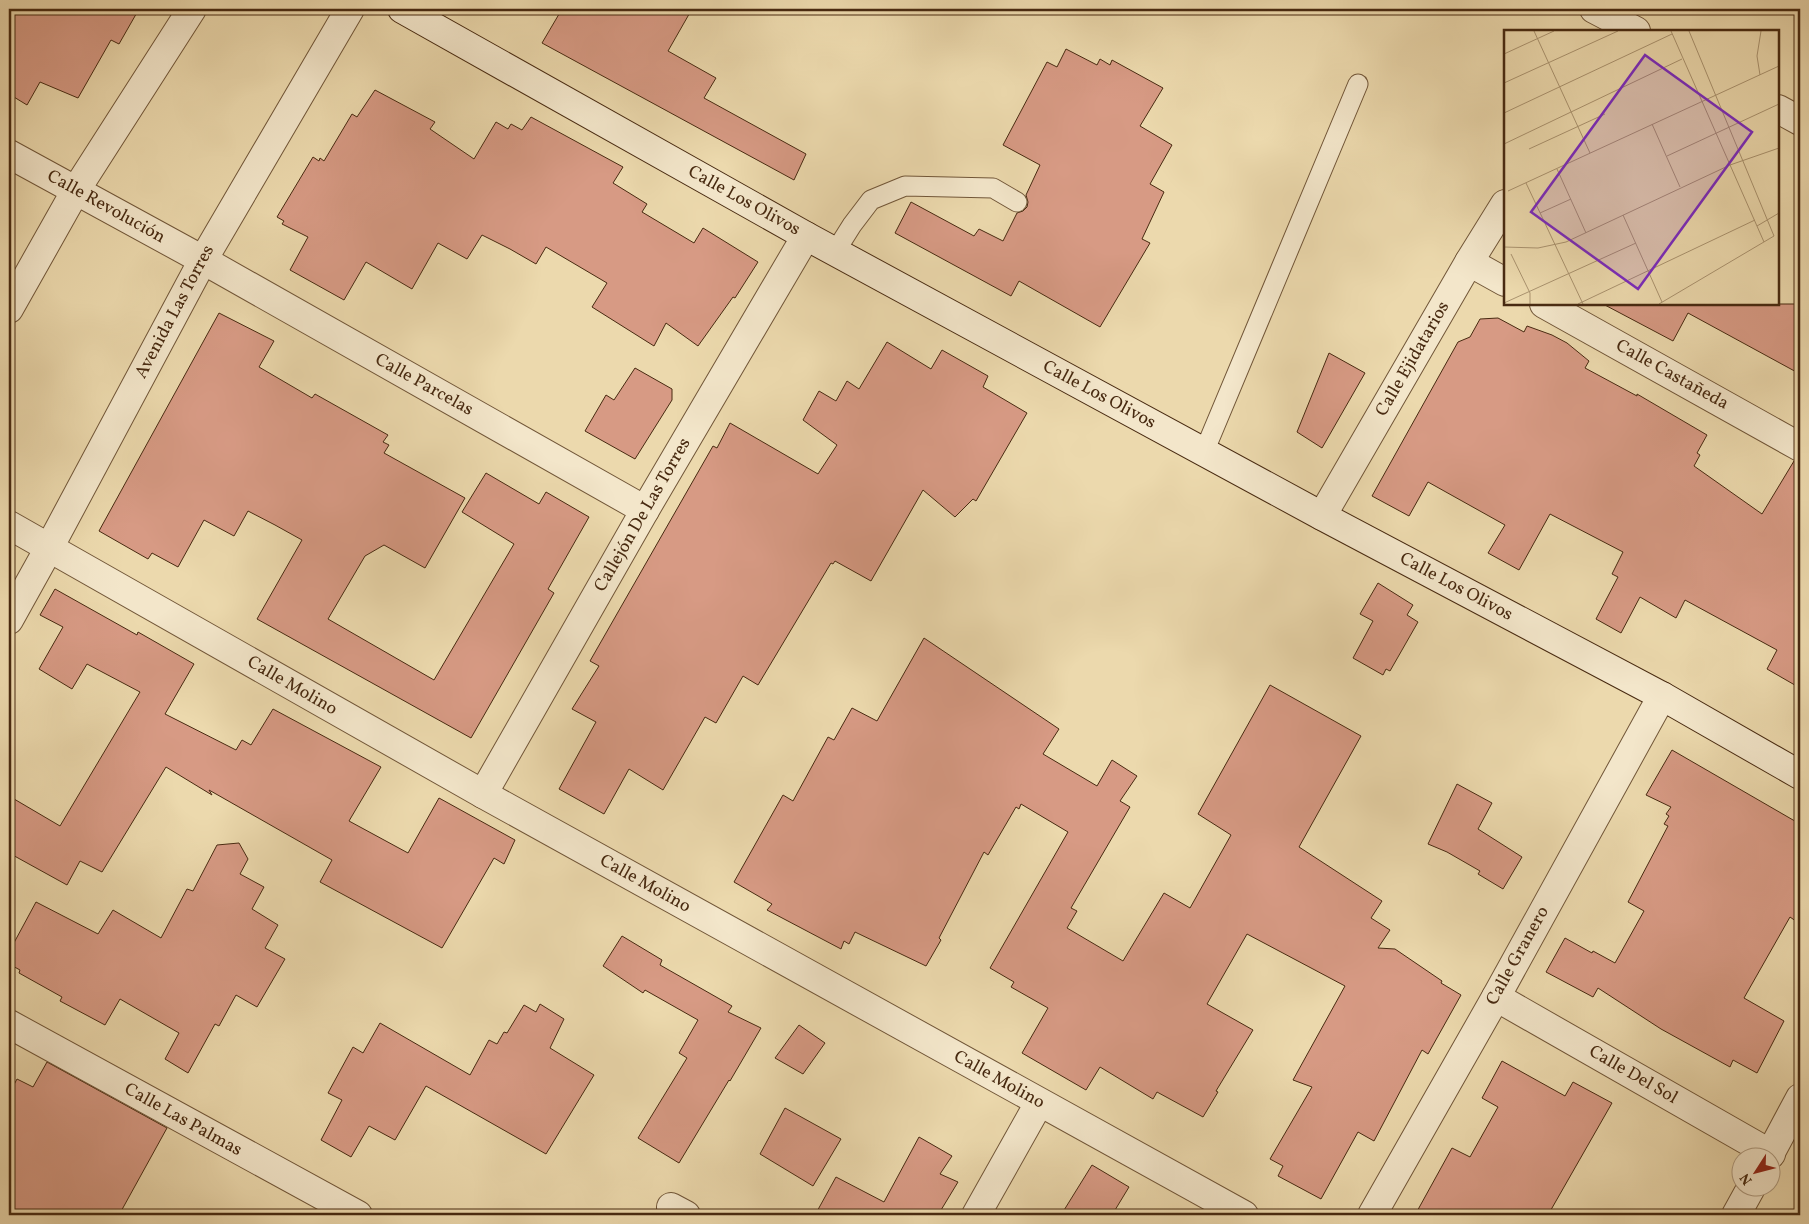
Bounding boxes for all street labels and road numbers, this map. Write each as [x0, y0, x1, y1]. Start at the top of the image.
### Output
street label: Calle Los Olivos [683, 160, 805, 242]
street label: Calle Revolución [42, 164, 170, 250]
street label: Avenida Las Torres [129, 241, 221, 383]
street label: Calle Ejidatarios [1370, 297, 1456, 421]
street label: Calle Castañeda [1611, 334, 1733, 416]
street label: Calle Parcelas [370, 348, 478, 422]
street label: Calle Los Olivos [1038, 355, 1160, 435]
street label: Callejón De Las Torres [589, 433, 697, 597]
street label: Calle Los Olivos [1395, 547, 1517, 627]
street label: Calle Molino [242, 650, 342, 722]
street label: Calle Molino [595, 849, 695, 919]
street label: Calle Granero [1480, 902, 1556, 1010]
street label: Calle Del Sol [1584, 1039, 1682, 1111]
street label: Calle Molino [949, 1045, 1049, 1115]
street label: Calle Las Palmas [119, 1077, 247, 1163]

